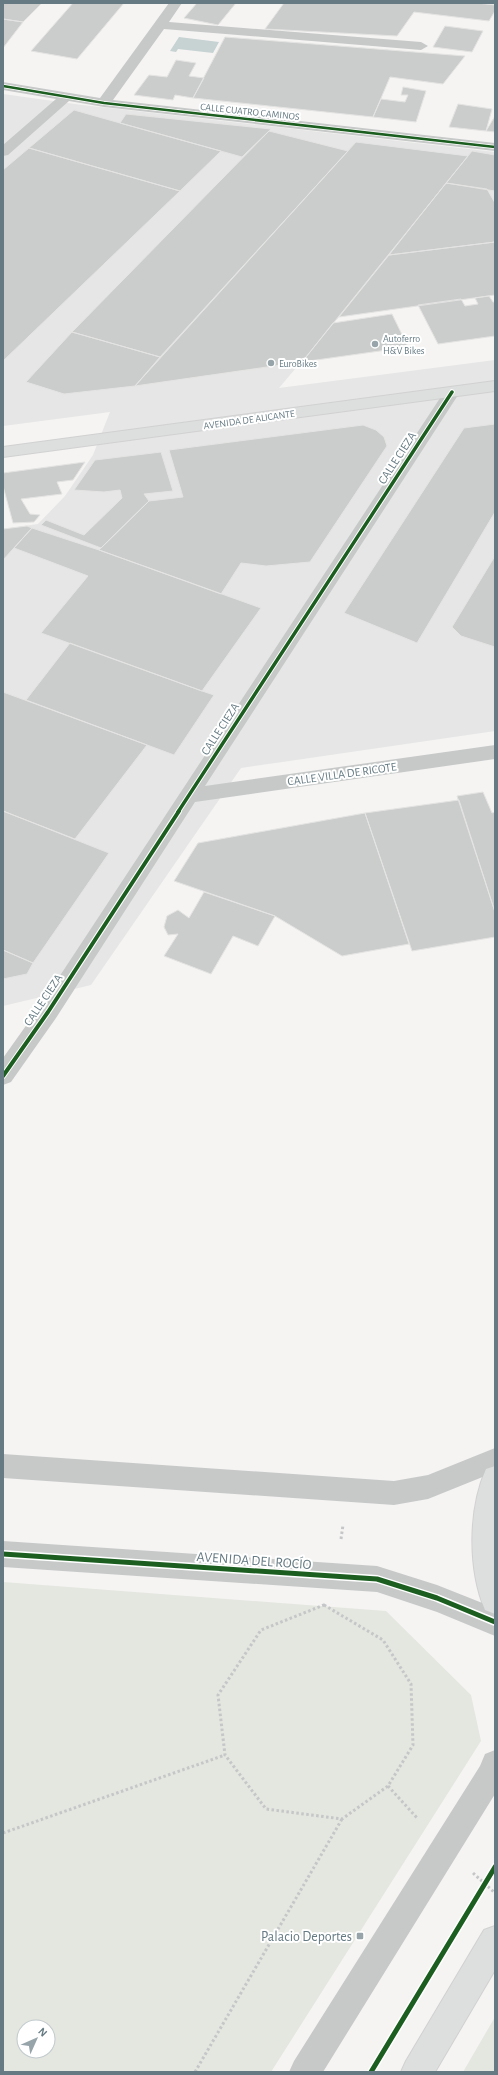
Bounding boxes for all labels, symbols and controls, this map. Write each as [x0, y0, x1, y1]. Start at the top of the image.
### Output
street label: CALLE CUATRO CAMINOS [200, 102, 300, 122]
place label: Autoferro H&V Bikes [383, 334, 425, 356]
marker: Autoferro H&V Bikes [370, 339, 380, 349]
marker: EuroBikes [266, 358, 276, 368]
place label: EuroBikes [279, 359, 317, 369]
street label: AVENIDA DE ALICANTE [203, 409, 296, 431]
street label: CALLE CIEZA [376, 430, 418, 486]
street label: CALLE CIEZA [199, 701, 241, 757]
street label: CALLE VILLA DE RICOTE [287, 760, 398, 788]
street label: CALLE CIEZA [21, 972, 65, 1028]
street label: AVENIDA DEL ROCÍO [196, 1547, 312, 1572]
place label: Palacio Deportes [261, 1930, 352, 1944]
marker: Palacio Deportes [355, 1931, 365, 1941]
north arrow [16, 2019, 56, 2059]
text: N [36, 2026, 49, 2039]

